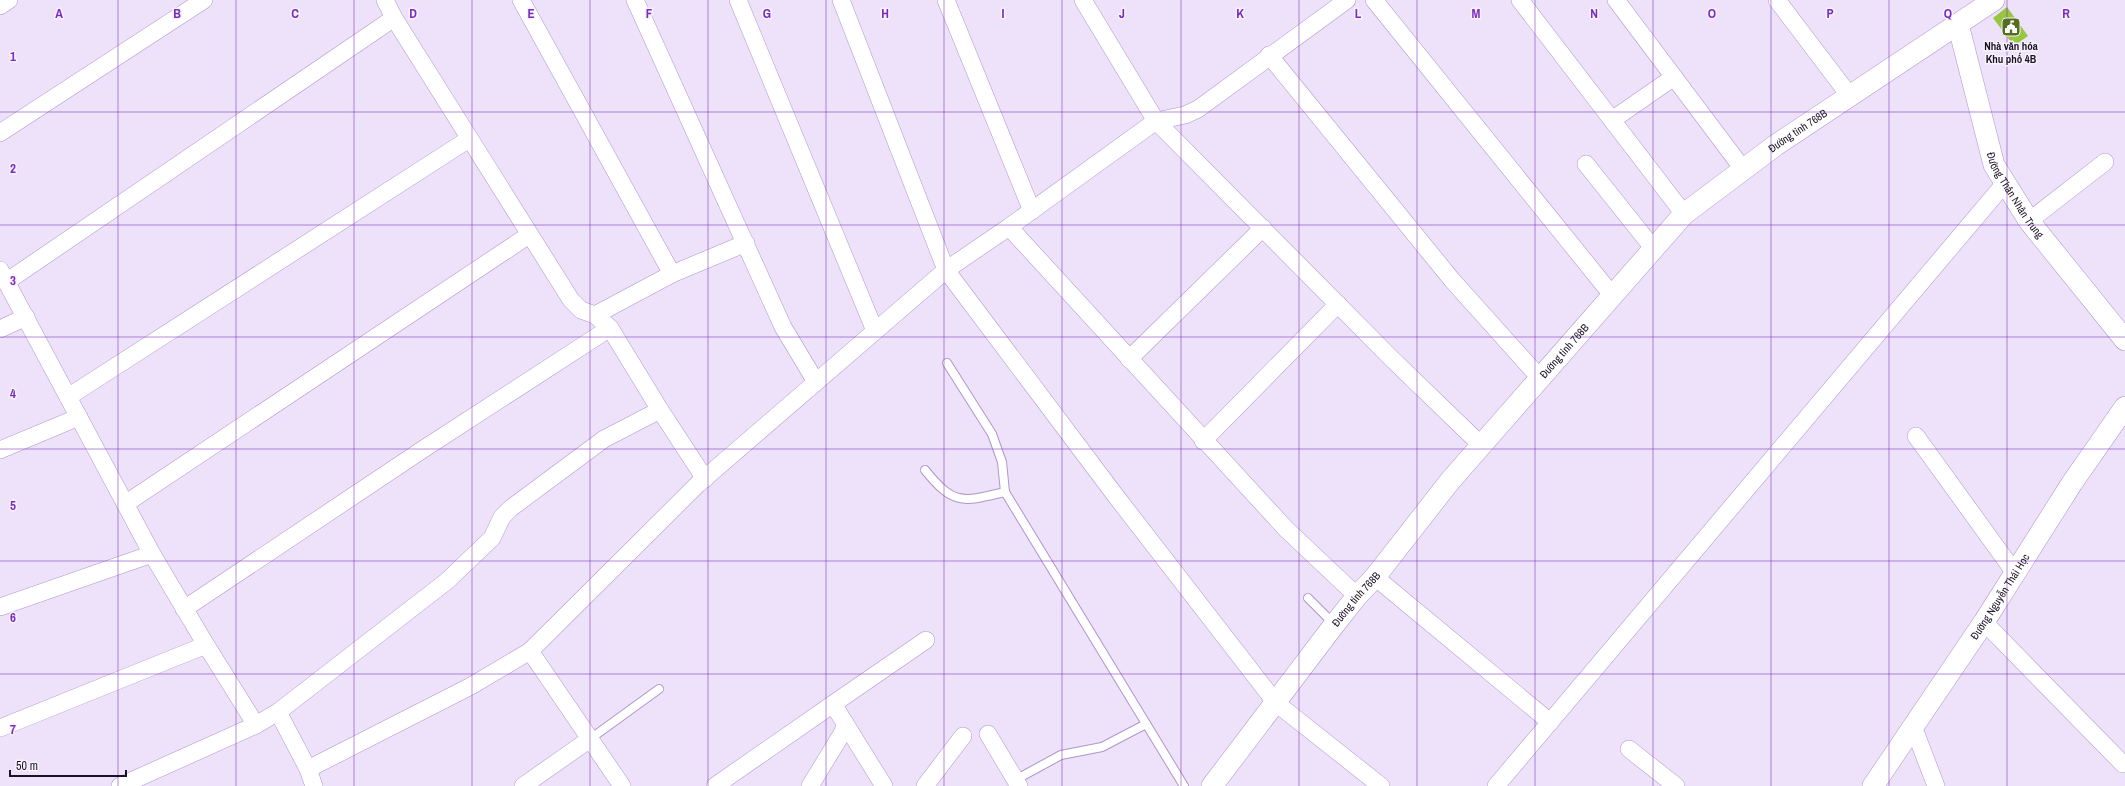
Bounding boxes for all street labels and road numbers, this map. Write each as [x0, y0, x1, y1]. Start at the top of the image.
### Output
street label: Đường tỉnh 768B [1765, 106, 1830, 155]
street label: Đường Thân Nhân Trung [1984, 150, 2047, 241]
street label: Đường tỉnh 768B [1536, 321, 1592, 381]
street label: Đường Nguyễn Thái Học [1967, 551, 2033, 642]
street label: Đường tỉnh 768B [1329, 569, 1383, 629]

